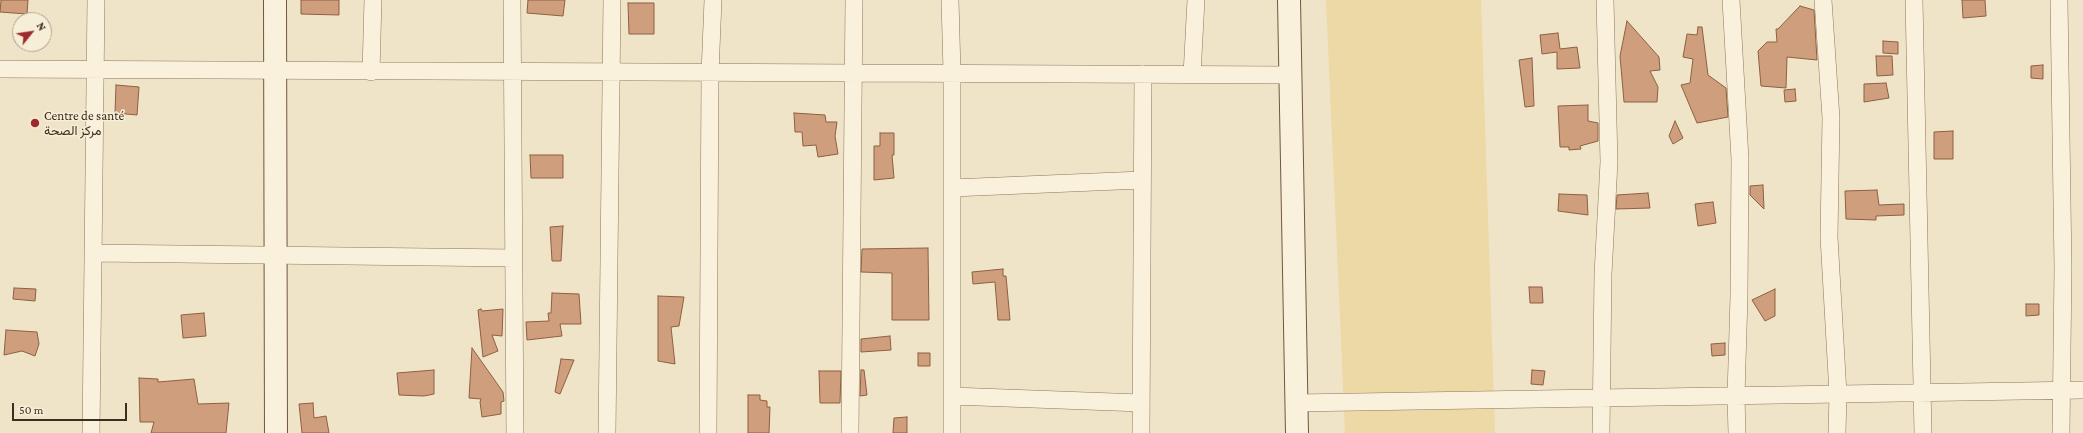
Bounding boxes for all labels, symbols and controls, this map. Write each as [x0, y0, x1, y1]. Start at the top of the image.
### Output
north arrow [12, 12, 52, 52]
text: N [34, 20, 49, 33]
place label: Centre de santé مركز الصحة [44, 108, 124, 139]
marker: Centre de santé مركز الصحة [29, 117, 41, 129]
scale bar [14, 395, 129, 421]
text: 50 m [19, 403, 43, 417]

